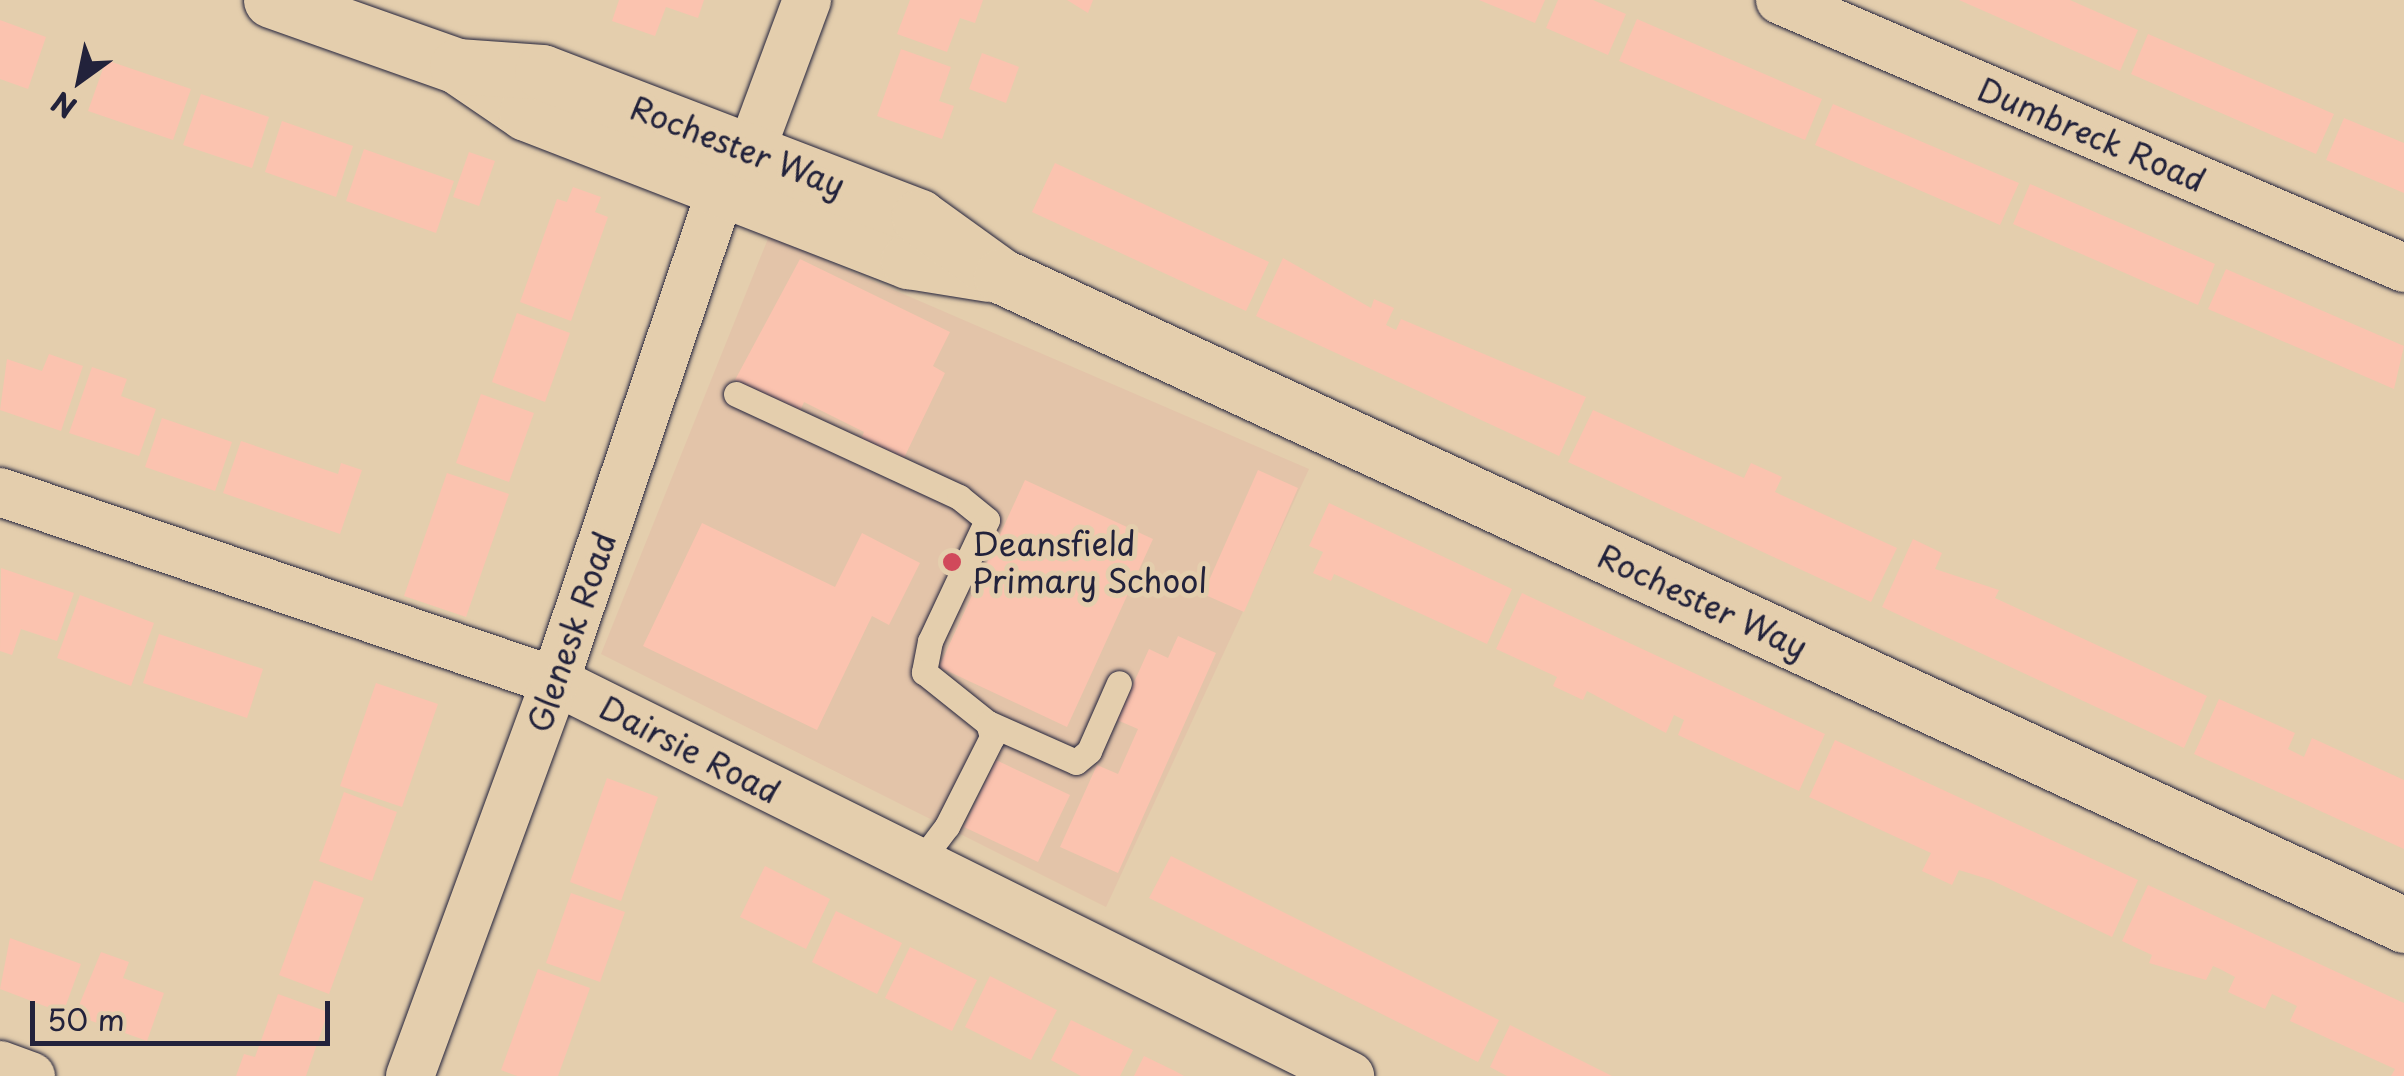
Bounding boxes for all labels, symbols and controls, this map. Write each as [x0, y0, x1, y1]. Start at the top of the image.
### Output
north arrow [30, 30, 130, 130]
street label: Dumbreck Road [1971, 68, 2213, 200]
text: N [42, 82, 84, 130]
street label: Rochester Way [624, 87, 852, 205]
place label: Deansfield Primary School [972, 525, 1208, 600]
street label: Glenesk Road [519, 526, 623, 738]
street label: Rochester Way [1591, 535, 1815, 667]
marker: Deansfield Primary School [941, 551, 963, 573]
street label: Dairsie Road [593, 687, 787, 811]
scale bar [35, 981, 335, 1043]
text: 50 m [47, 996, 125, 1041]

